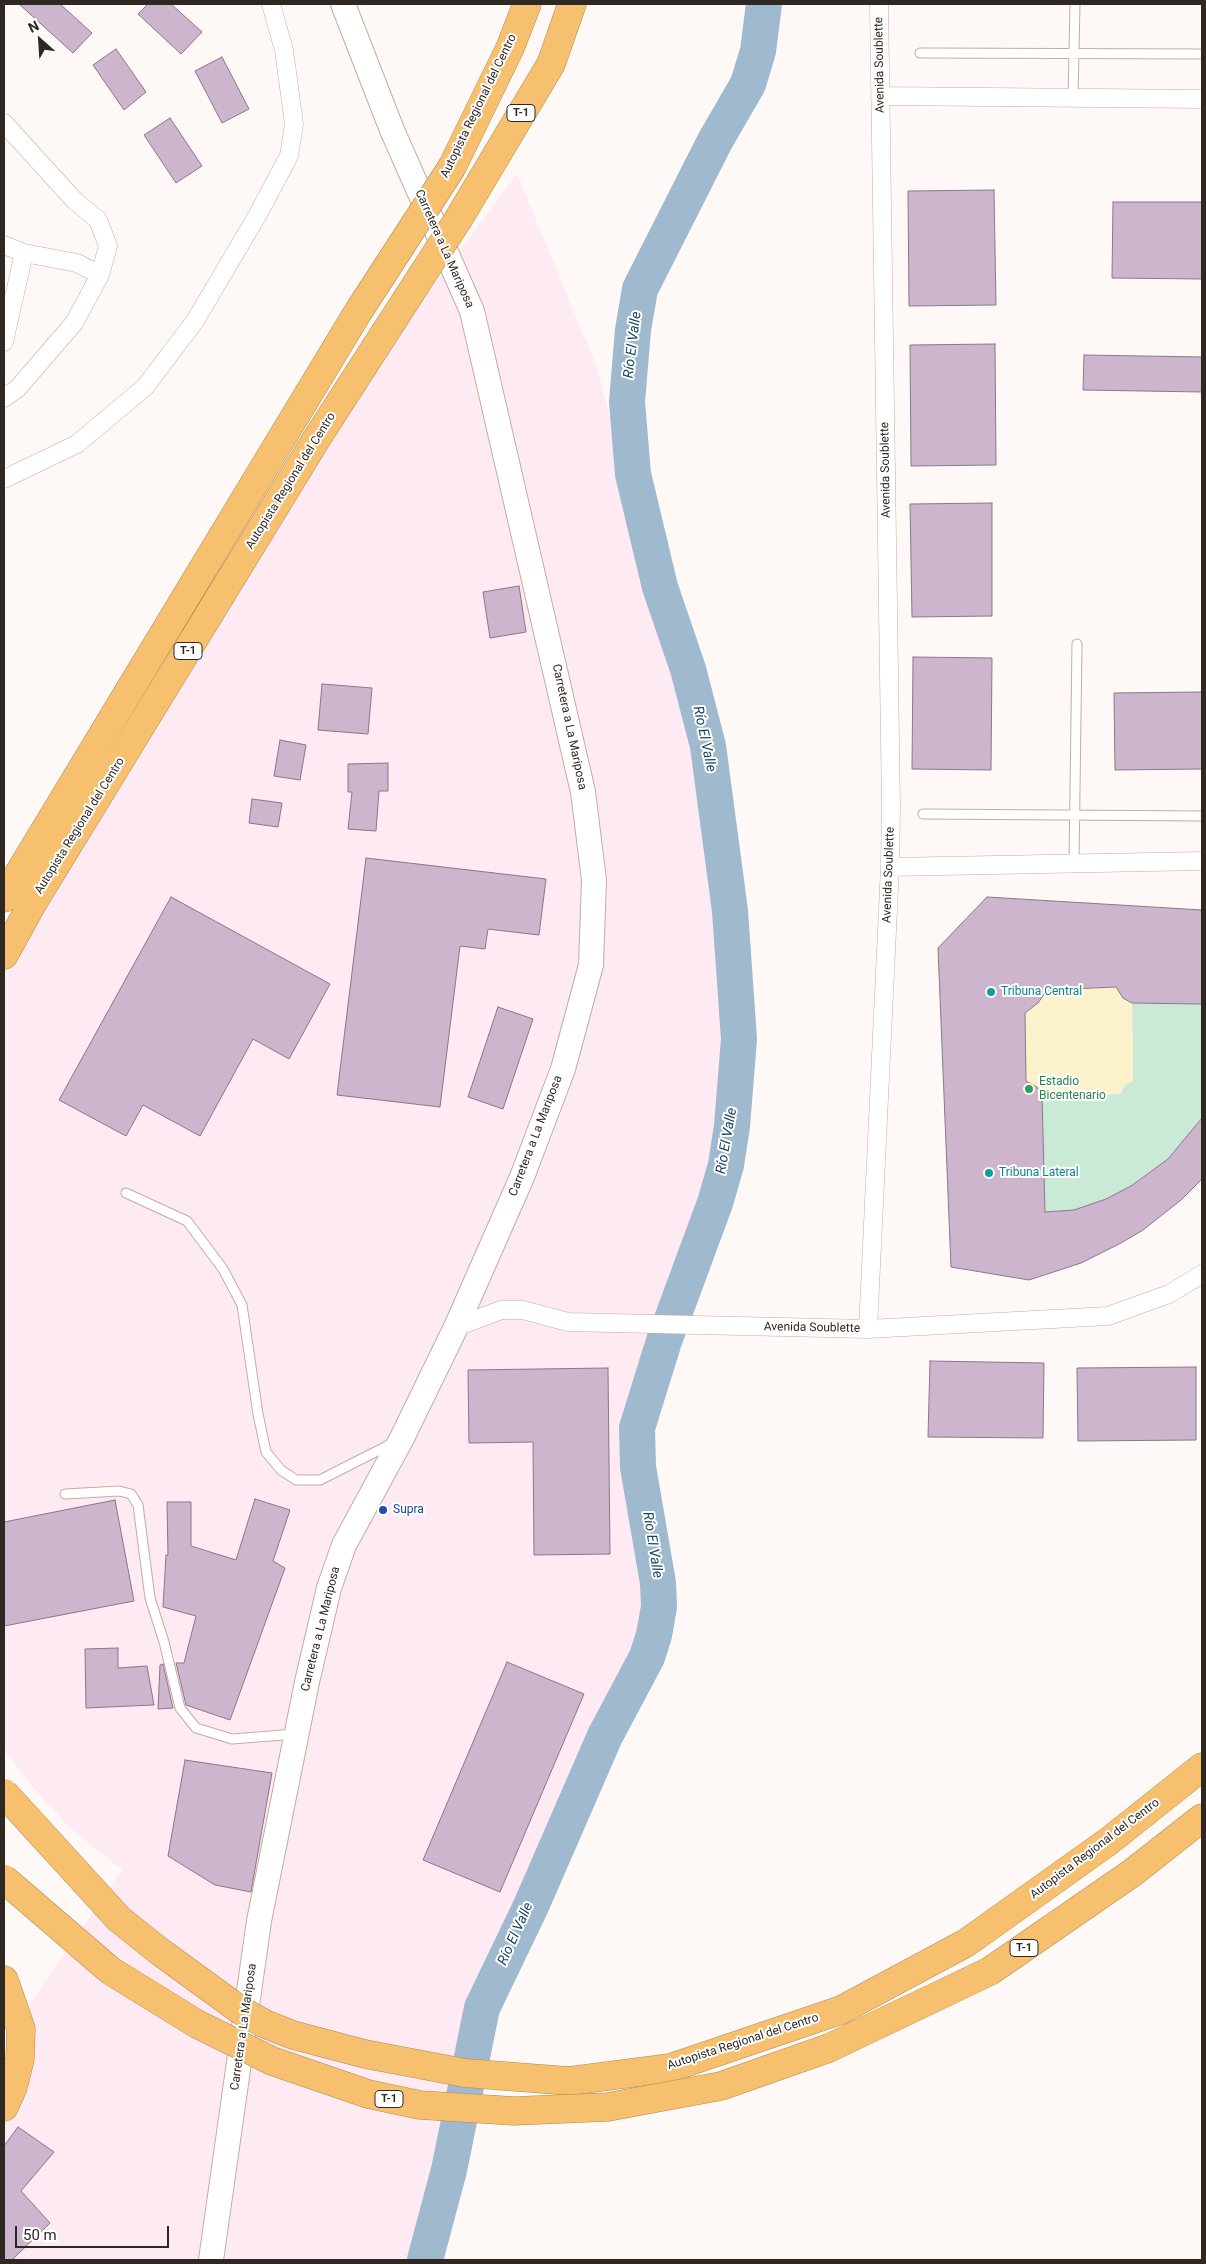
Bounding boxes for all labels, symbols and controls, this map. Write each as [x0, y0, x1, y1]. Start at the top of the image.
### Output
north arrow [15, 15, 65, 65]
text: N [25, 17, 41, 36]
street label: Avenida Soublette [872, 17, 888, 113]
street label: Autopista Regional del Centro [438, 32, 520, 180]
road number: T-1 [507, 105, 535, 122]
street label: Carretera a La Mariposa [411, 188, 477, 310]
water label: Río El Valle [621, 311, 645, 379]
street label: Autopista Regional del Centro [243, 410, 339, 552]
street label: Avenida Soublette [878, 422, 894, 518]
road number: T-1 [174, 642, 202, 659]
street label: Carretera a La Mariposa [549, 663, 589, 791]
water label: Río El Valle [689, 705, 719, 773]
street label: Autopista Regional del Centro [32, 755, 128, 897]
street label: Avenida Soublette [880, 827, 898, 923]
place label: Tribuna Central [1001, 985, 1082, 999]
marker: Tribuna Central [985, 986, 997, 998]
street label: Carretera a La Mariposa [506, 1074, 566, 1198]
place label: Estadio Bicentenario [1039, 1075, 1106, 1103]
marker: Estadio Bicentenario [1023, 1083, 1035, 1095]
water label: Río El Valle [713, 1107, 741, 1175]
place label: Tribuna Lateral [999, 1166, 1079, 1180]
marker: Tribuna Lateral [983, 1167, 995, 1179]
street label: Avenida Soublette [764, 1320, 860, 1336]
place label: Supra [393, 1503, 424, 1517]
marker: Supra [377, 1504, 389, 1516]
water label: Río El Valle [638, 1511, 666, 1579]
street label: Carretera a La Mariposa [299, 1565, 343, 1693]
street label: Autopista Regional del Centro [1028, 1796, 1162, 1902]
water label: Río El Valle [495, 1900, 537, 1968]
road number: T-1 [1010, 1940, 1038, 1956]
street label: Carretera a La Mariposa [228, 1963, 260, 2091]
street label: Autopista Regional del Centro [666, 2011, 820, 2073]
road number: T-1 [375, 2090, 403, 2108]
scale bar [18, 2216, 171, 2248]
text: 50 m [23, 2226, 57, 2244]

